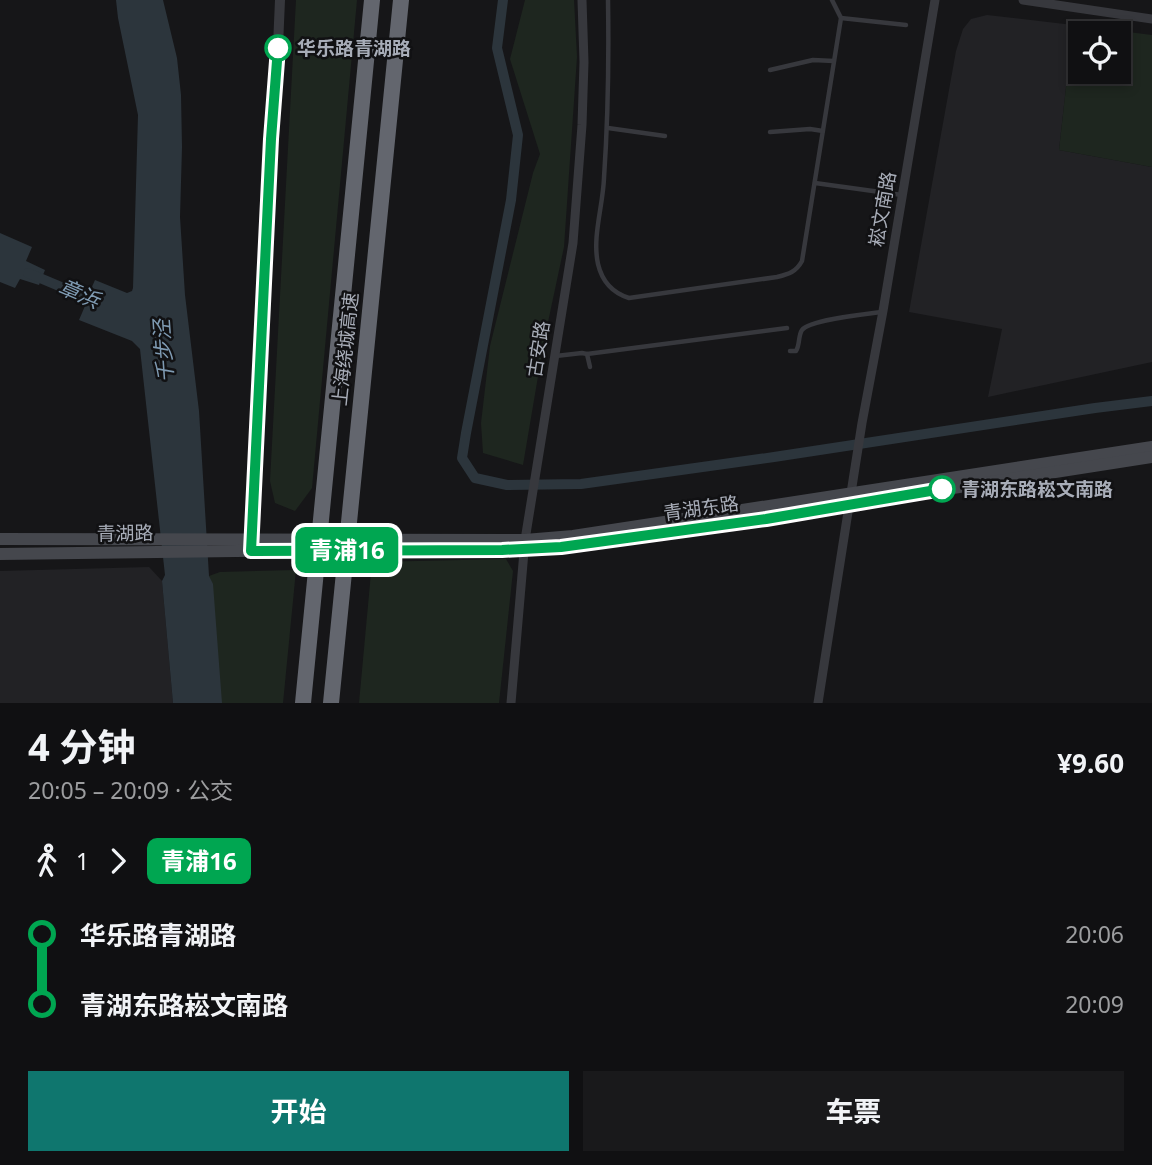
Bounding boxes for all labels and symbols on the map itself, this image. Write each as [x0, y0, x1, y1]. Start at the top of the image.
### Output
marker: 华乐路青湖路 [265, 35, 291, 61]
place label: 华乐路青湖路 [297, 35, 411, 61]
street label: 崧文南路 [863, 169, 901, 249]
water label: 章浜 [55, 272, 106, 315]
street label: 上海绕城高速 [326, 291, 364, 407]
water label: 千步泾 [147, 317, 179, 383]
street label: 古安路 [521, 319, 555, 379]
marker: 青湖东路崧文南路 [929, 476, 955, 502]
place label: 青湖东路崧文南路 [961, 476, 1113, 502]
street label: 青湖东路 [662, 490, 740, 526]
street label: 青湖路 [96, 520, 154, 546]
line badge: 青浦16 [298, 527, 396, 573]

